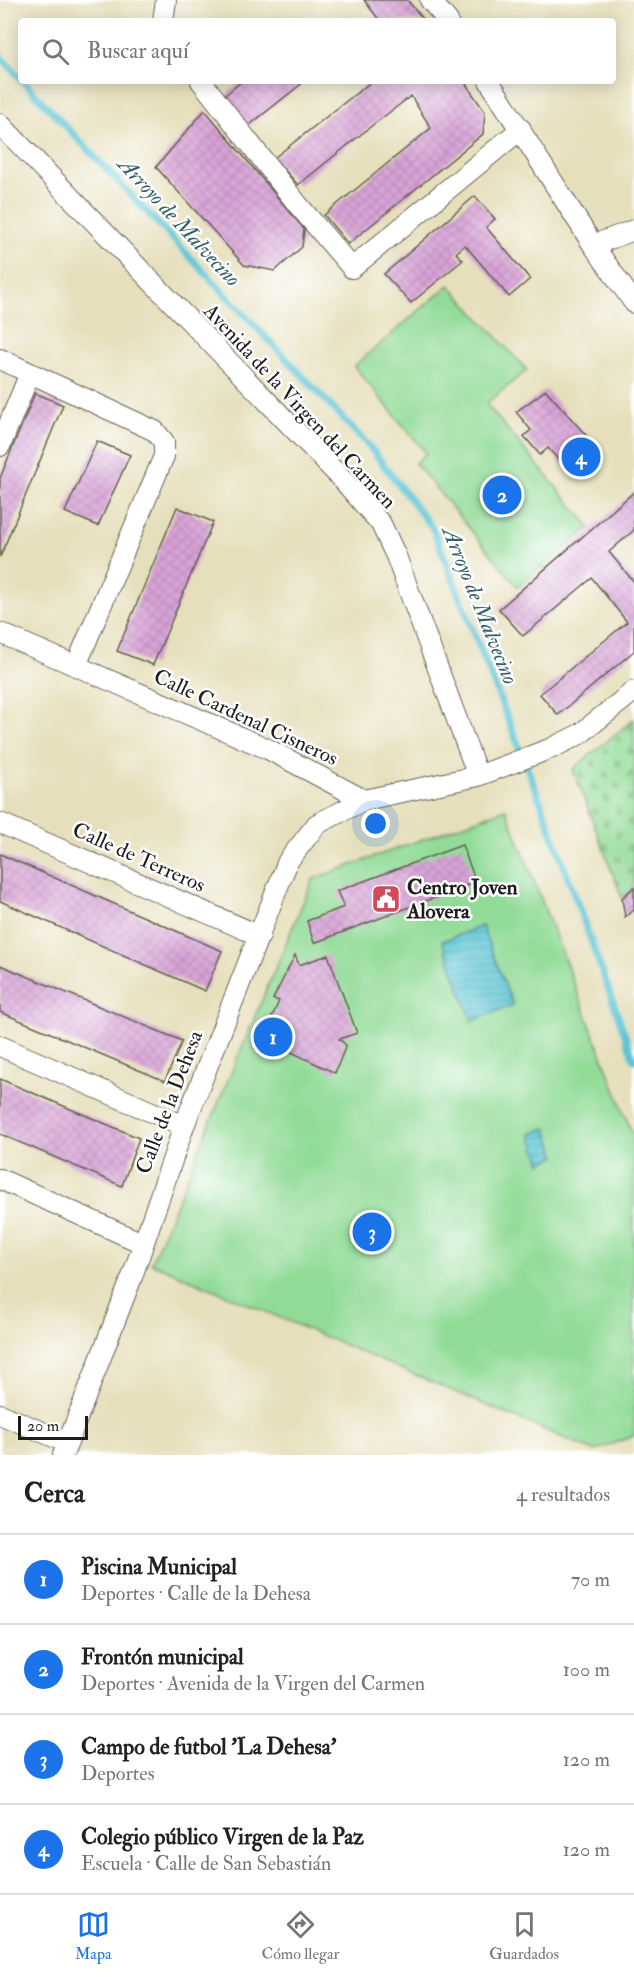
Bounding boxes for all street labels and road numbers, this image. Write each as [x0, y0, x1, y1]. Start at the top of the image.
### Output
street label: Avenida de la Virgen del Carmen [197, 297, 402, 515]
street label: Calle Cardenal Cisneros [149, 663, 342, 772]
street label: Calle de Terreros [68, 816, 209, 899]
street label: Calle de la Dehesa [130, 1026, 209, 1178]

